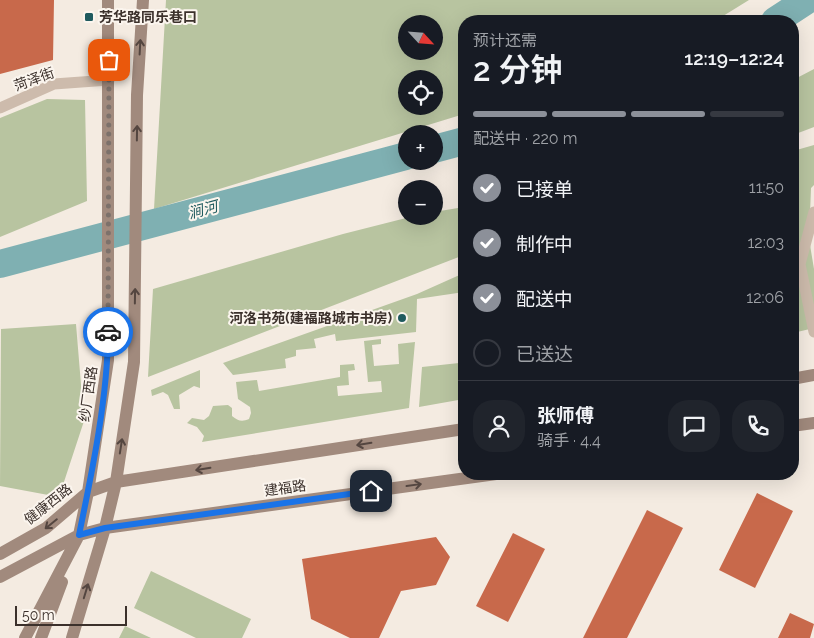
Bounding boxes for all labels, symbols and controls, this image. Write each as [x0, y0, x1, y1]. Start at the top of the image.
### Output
place label: 芳华路同乐巷口 [99, 9, 197, 25]
marker: 芳华路同乐巷口 [83, 11, 95, 23]
north arrow [398, 15, 442, 60]
map controls [398, 15, 443, 225]
text: 预计还需 [473, 31, 537, 50]
pin [88, 39, 130, 81]
one-way arrow [135, 40, 144, 56]
icon: bag [95, 46, 123, 74]
text: 12:19–12:24 [684, 47, 784, 69]
text: 2 分钟 [473, 51, 562, 88]
street label: 菏泽街 [12, 64, 56, 94]
button: locate [398, 70, 443, 115]
one-way arrow [132, 125, 142, 142]
button: + [398, 125, 443, 170]
text: 配送中 · 220 m [473, 129, 577, 148]
icon: check [473, 174, 501, 202]
text: 已接单 [516, 178, 573, 200]
text: 11:50 [749, 178, 784, 197]
button: − [398, 180, 443, 225]
water label: 涧河 [186, 197, 223, 223]
icon: check [473, 229, 501, 257]
text: 制作中 [516, 233, 573, 255]
text: 12:03 [747, 233, 784, 252]
icon: check [473, 284, 501, 312]
one-way arrow [130, 288, 140, 304]
text: 配送中 [516, 288, 573, 310]
text: 12:06 [746, 288, 784, 307]
courier [83, 307, 133, 357]
place label: 河洛书苑(建福路城市书房) [229, 310, 392, 326]
marker: 河洛书苑(建福路城市书房) [396, 312, 408, 324]
icon: car [94, 318, 122, 346]
text: 已送达 [516, 343, 573, 365]
street label: 纱厂西路 [76, 365, 100, 423]
button: person [473, 400, 525, 452]
button: chat [668, 400, 720, 452]
button: phone [732, 400, 784, 452]
text: 张师傅 [537, 404, 594, 426]
text: 骑手 · 4.4 [537, 431, 601, 450]
one-way arrow [116, 438, 126, 454]
one-way arrow [356, 439, 372, 449]
one-way arrow [195, 464, 211, 474]
pin [350, 470, 392, 512]
street label: 建福路 [263, 477, 307, 499]
icon: home [357, 477, 385, 505]
street label: 健康西路 [21, 480, 75, 528]
one-way arrow [405, 480, 421, 490]
one-way arrow [45, 518, 58, 529]
one-way arrow [82, 584, 92, 600]
scale bar [15, 603, 128, 626]
text: 50 m [22, 607, 55, 623]

